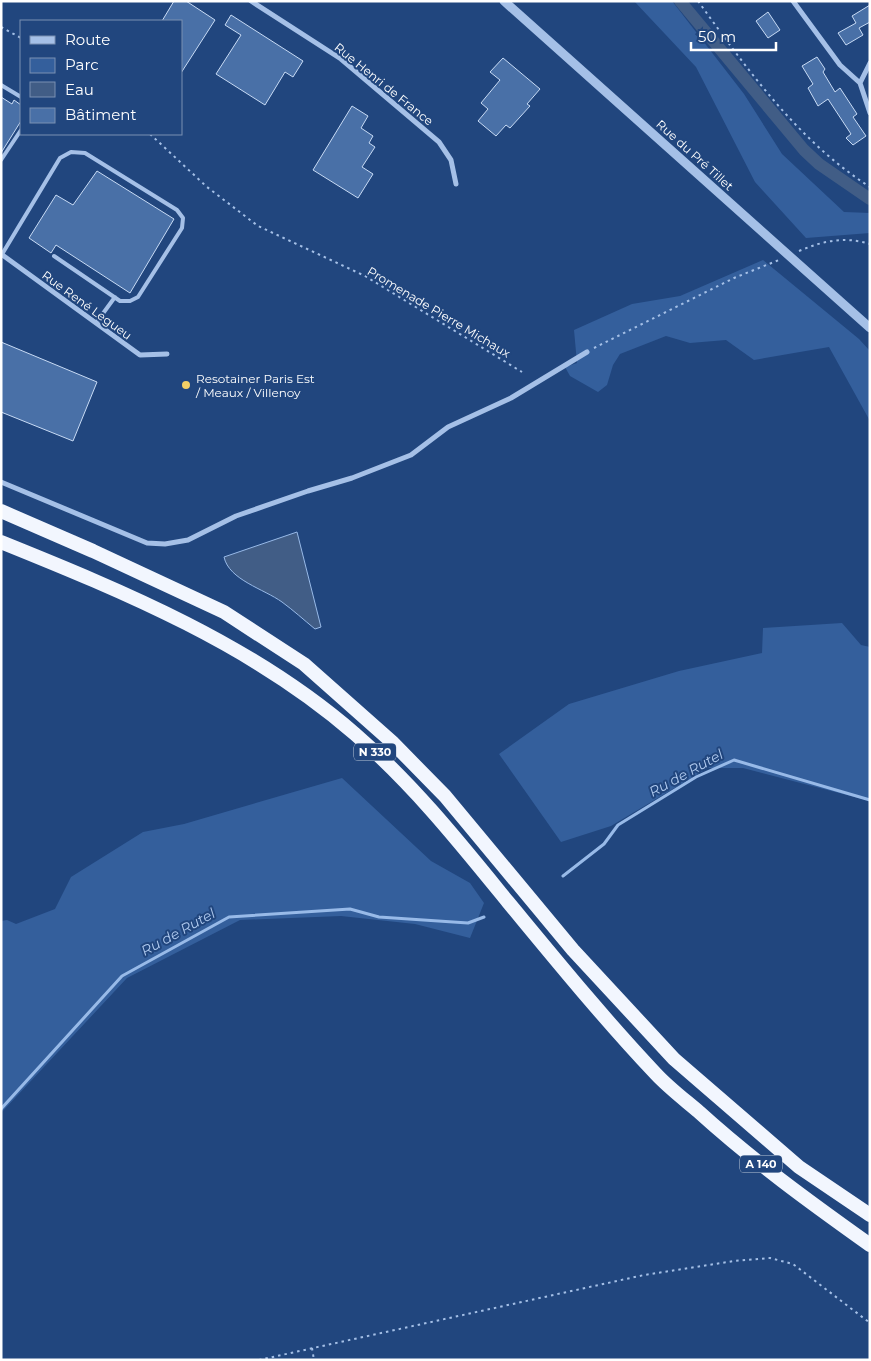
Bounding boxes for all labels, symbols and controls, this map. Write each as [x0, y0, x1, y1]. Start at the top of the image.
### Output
legend [20, 20, 182, 135]
scale bar [691, 20, 776, 52]
text: 50 m [698, 27, 736, 46]
text: Route [65, 30, 110, 49]
street label: Rue Henri de France [332, 40, 436, 128]
text: Parc [65, 55, 99, 74]
text: Eau [65, 80, 94, 99]
text: Bâtiment [65, 105, 137, 124]
street label: Rue du Pré Tillet [653, 116, 737, 194]
street label: Promenade Pierre Michaux [365, 263, 514, 361]
street label: Rue René Legueu [39, 267, 135, 343]
place label: Resotainer Paris Est / Meaux / Villenoy [195, 371, 315, 400]
marker: Resotainer Paris Est / Meaux / Villenoy [180, 379, 192, 391]
road number: N 330 [354, 744, 396, 760]
water label: Ru de Rutel [646, 745, 726, 801]
water label: Ru de Rutel [138, 904, 218, 960]
road number: A 140 [740, 1156, 782, 1172]

